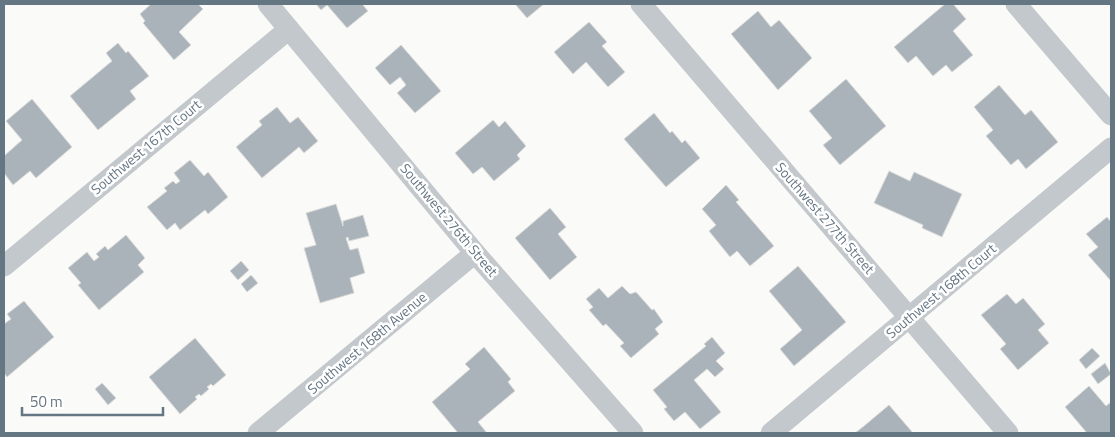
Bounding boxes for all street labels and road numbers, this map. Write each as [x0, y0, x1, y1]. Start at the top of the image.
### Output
street label: Southwest 167th Court [86, 94, 205, 199]
street label: Southwest 277th Street [771, 157, 880, 278]
street label: Southwest 276th Street [396, 159, 503, 281]
street label: Southwest 168th Court [881, 238, 1000, 343]
street label: Southwest 168th Avenue [303, 286, 431, 399]

